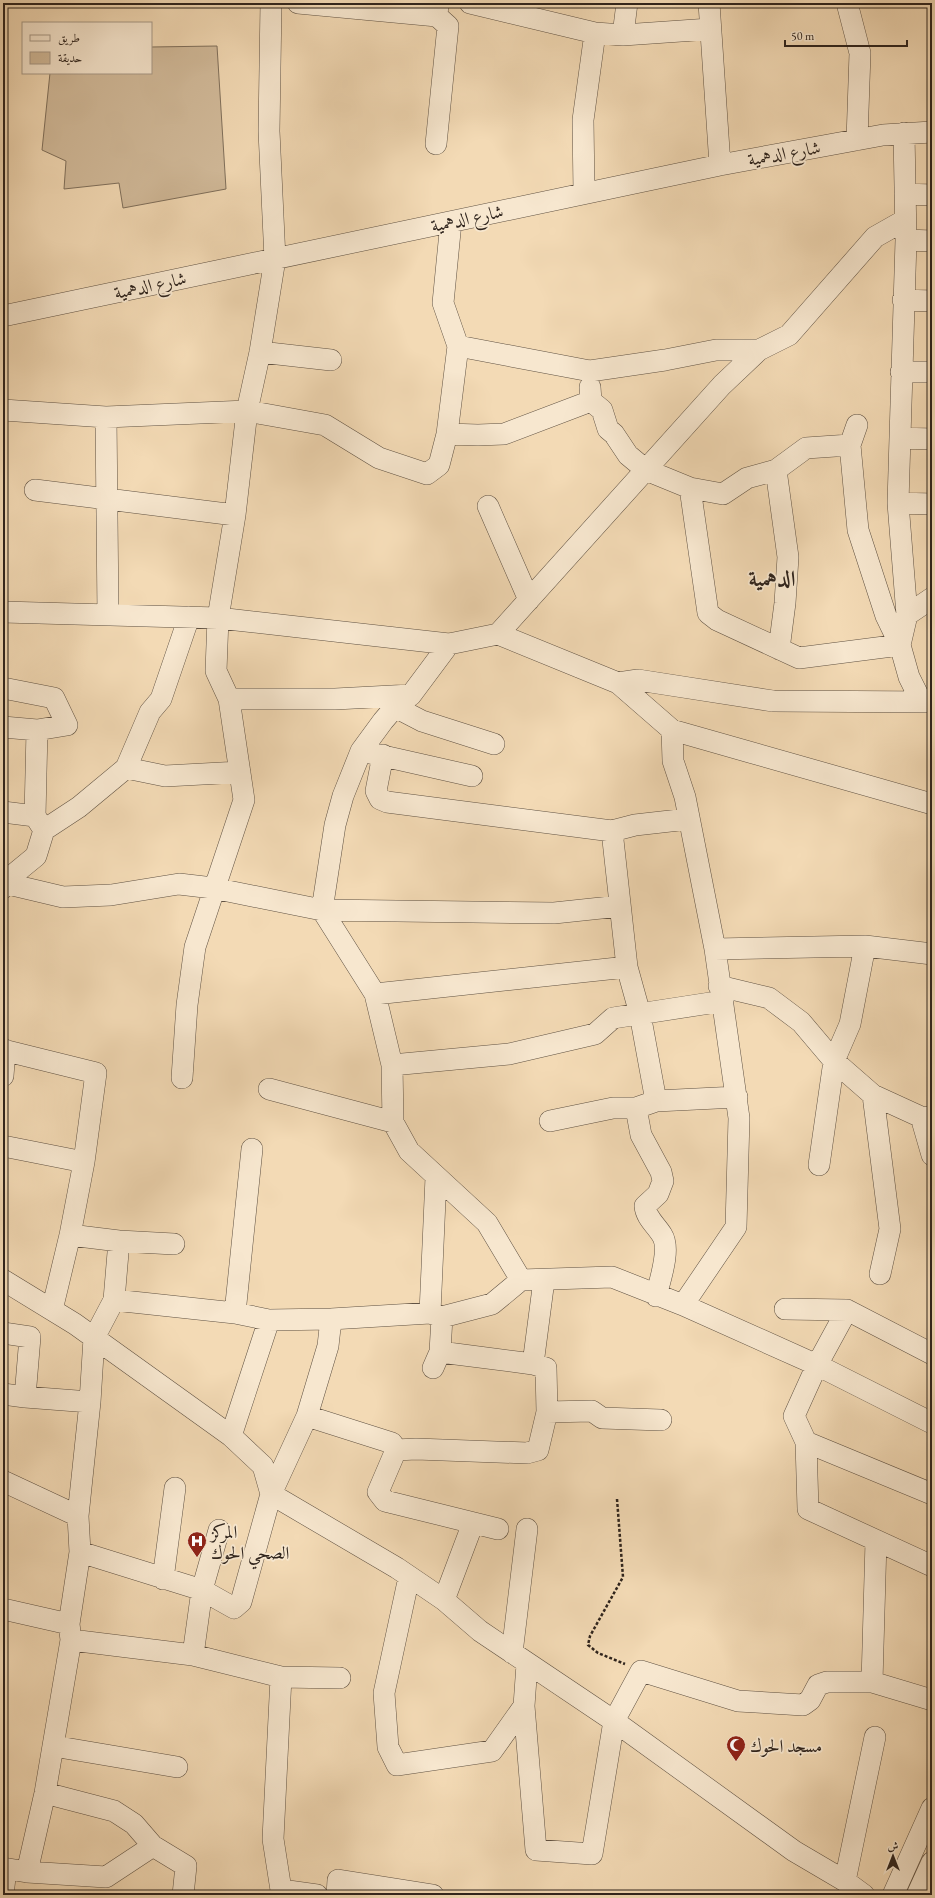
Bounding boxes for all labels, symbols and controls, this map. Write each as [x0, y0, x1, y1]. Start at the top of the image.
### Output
legend [22, 22, 152, 74]
scale bar [785, 22, 907, 48]
text: 50 m [791, 28, 815, 44]
text: طريق [58, 30, 80, 46]
text: حديقة [58, 50, 82, 66]
street label: شارع الدهمية [746, 135, 823, 175]
street label: شارع الدهمية [429, 199, 506, 241]
street label: شارع الدهمية [112, 266, 189, 308]
district label: الدهمية [749, 564, 796, 593]
place label: المركز الصحي الحوك [209, 1520, 290, 1570]
hospital icon: المركز الصحي الحوك [186, 1530, 208, 1558]
mosque icon: مسجد الحوك [725, 1734, 747, 1762]
place label: مسجد الحوك [750, 1734, 822, 1757]
north arrow [873, 1836, 913, 1876]
text: ش [888, 1839, 899, 1853]

